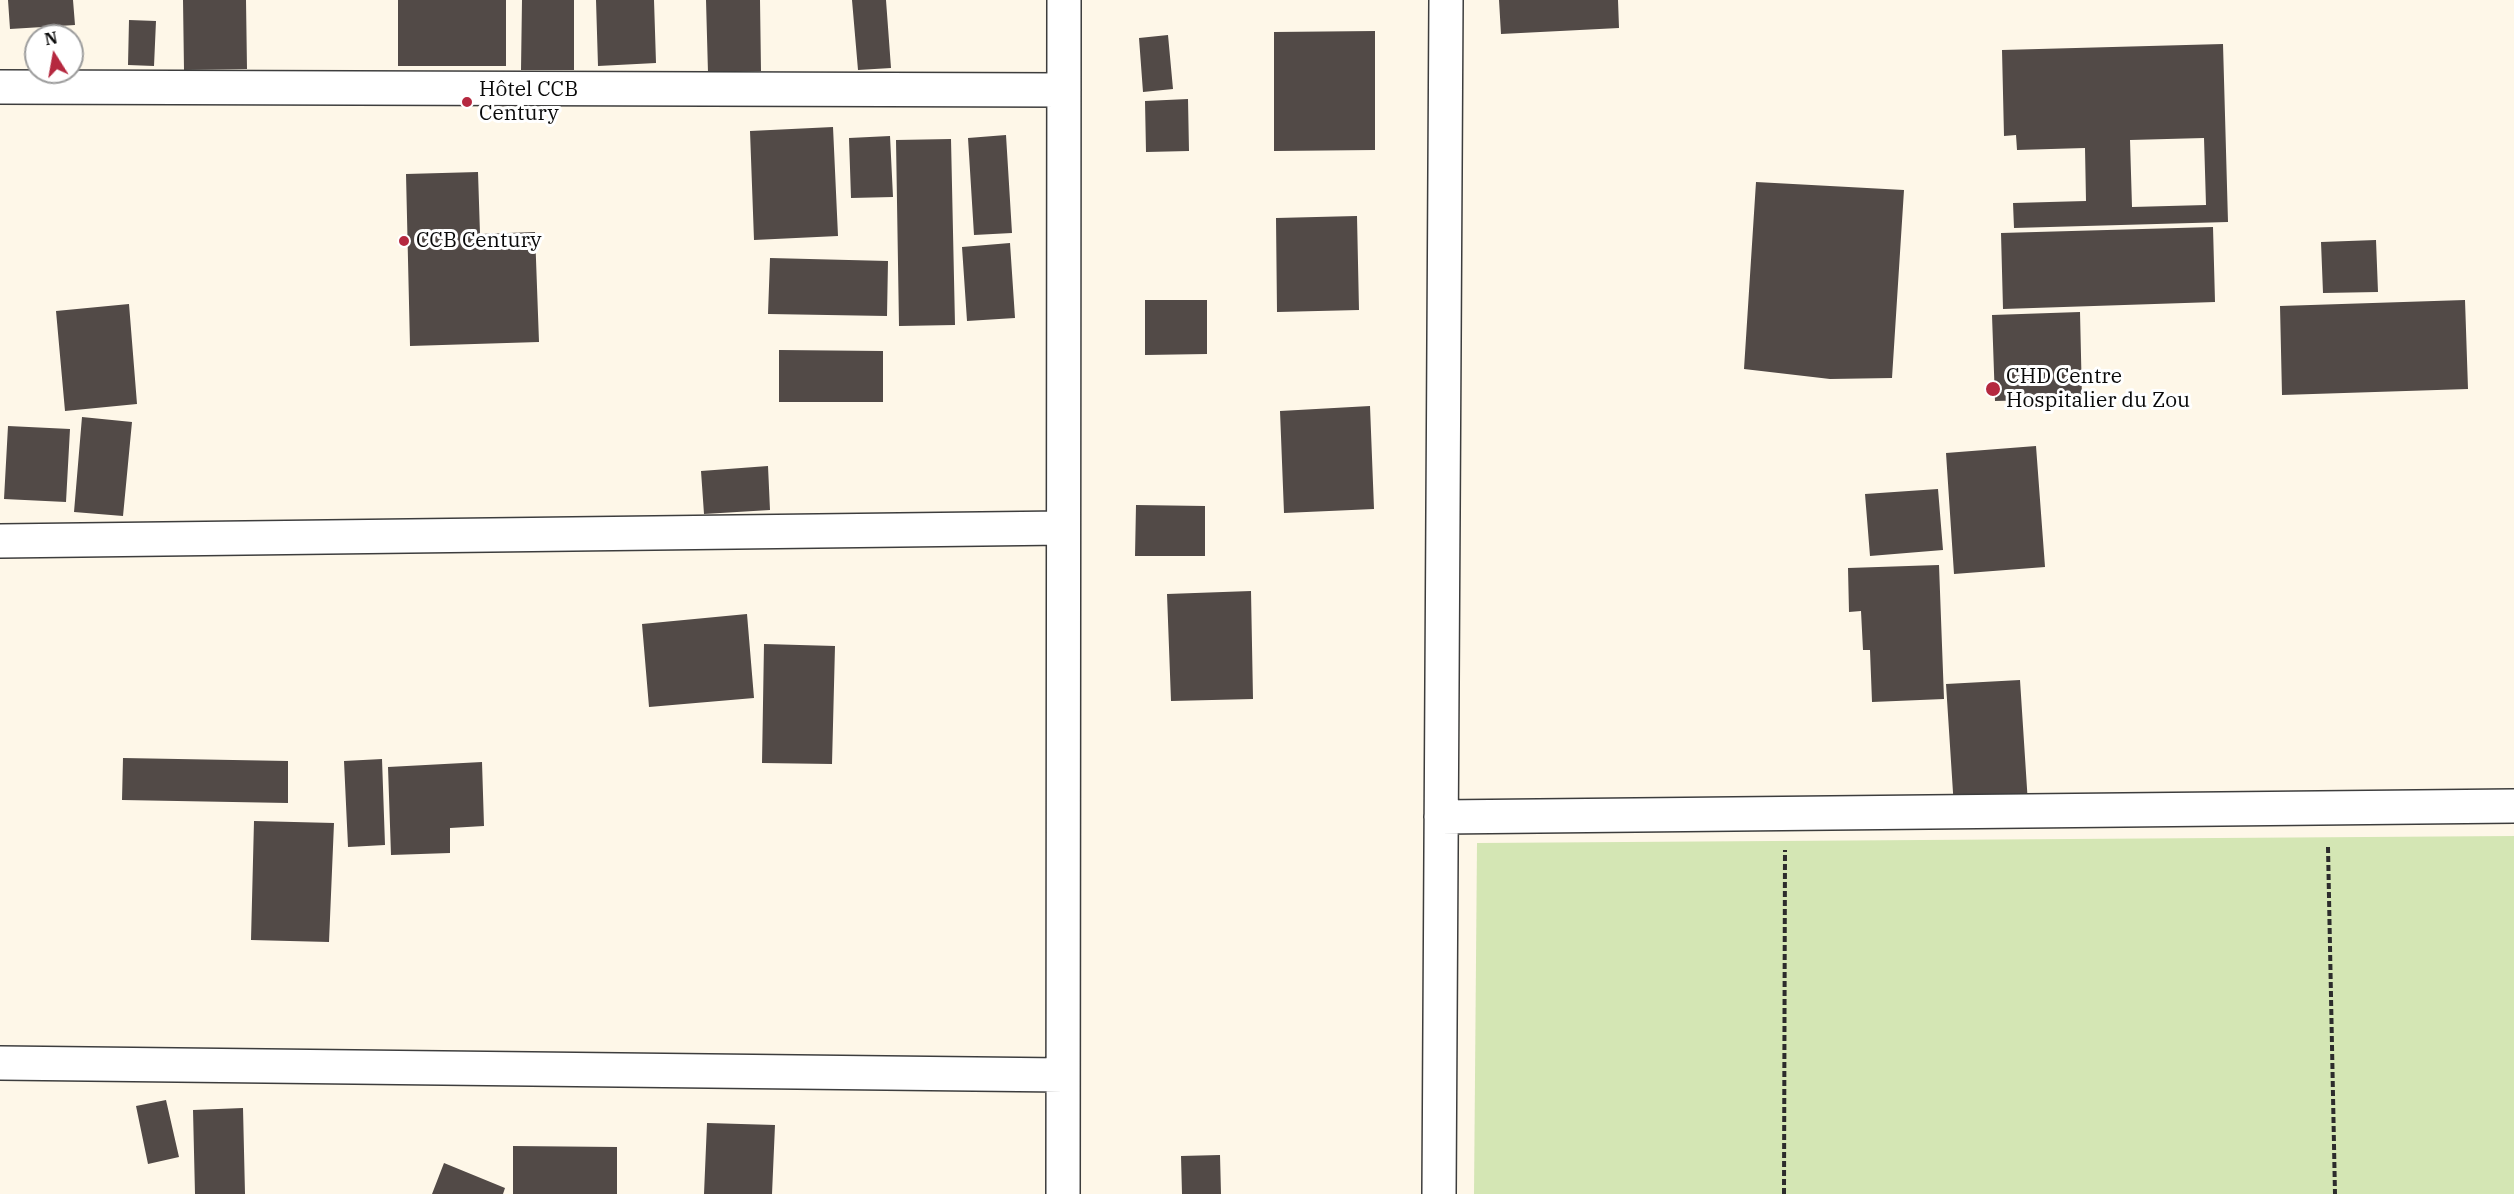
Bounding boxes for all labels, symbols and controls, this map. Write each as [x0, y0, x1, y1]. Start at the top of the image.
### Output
north arrow [24, 24, 84, 84]
text: N [43, 27, 59, 49]
place label: Hôtel CCB Century [479, 77, 578, 127]
marker: Hôtel CCB Century [460, 95, 474, 109]
place label: CCB Century [416, 228, 542, 254]
marker: CCB Century [397, 234, 411, 248]
place label: CHD Centre Hospitalier du Zou [2006, 364, 2190, 414]
marker: CHD Centre Hospitalier du Zou [1984, 380, 2002, 398]

